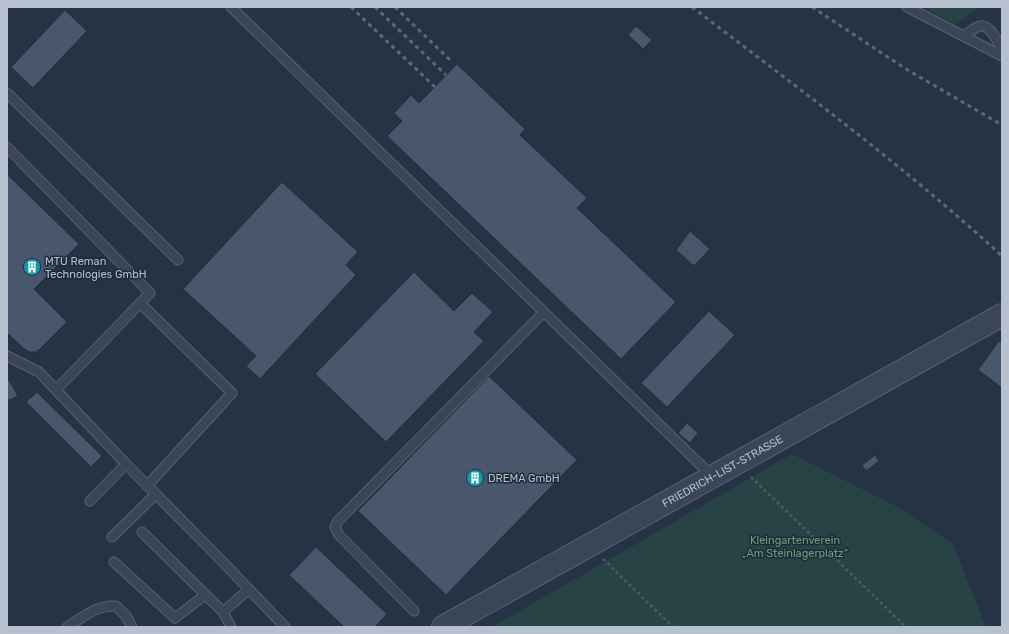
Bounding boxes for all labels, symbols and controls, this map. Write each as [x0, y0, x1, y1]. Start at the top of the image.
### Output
place label: MTU Reman Technologies GmbH [45, 255, 147, 281]
building icon: MTU Reman Technologies GmbH [22, 257, 42, 277]
street label: FRIEDRICH-LIST-STRASSE [660, 432, 786, 510]
building icon: DREMA GmbH [465, 468, 485, 488]
place label: DREMA GmbH [488, 472, 560, 485]
park label: Kleingartenverein „Am Steinlagerplatz“ [742, 534, 848, 560]

